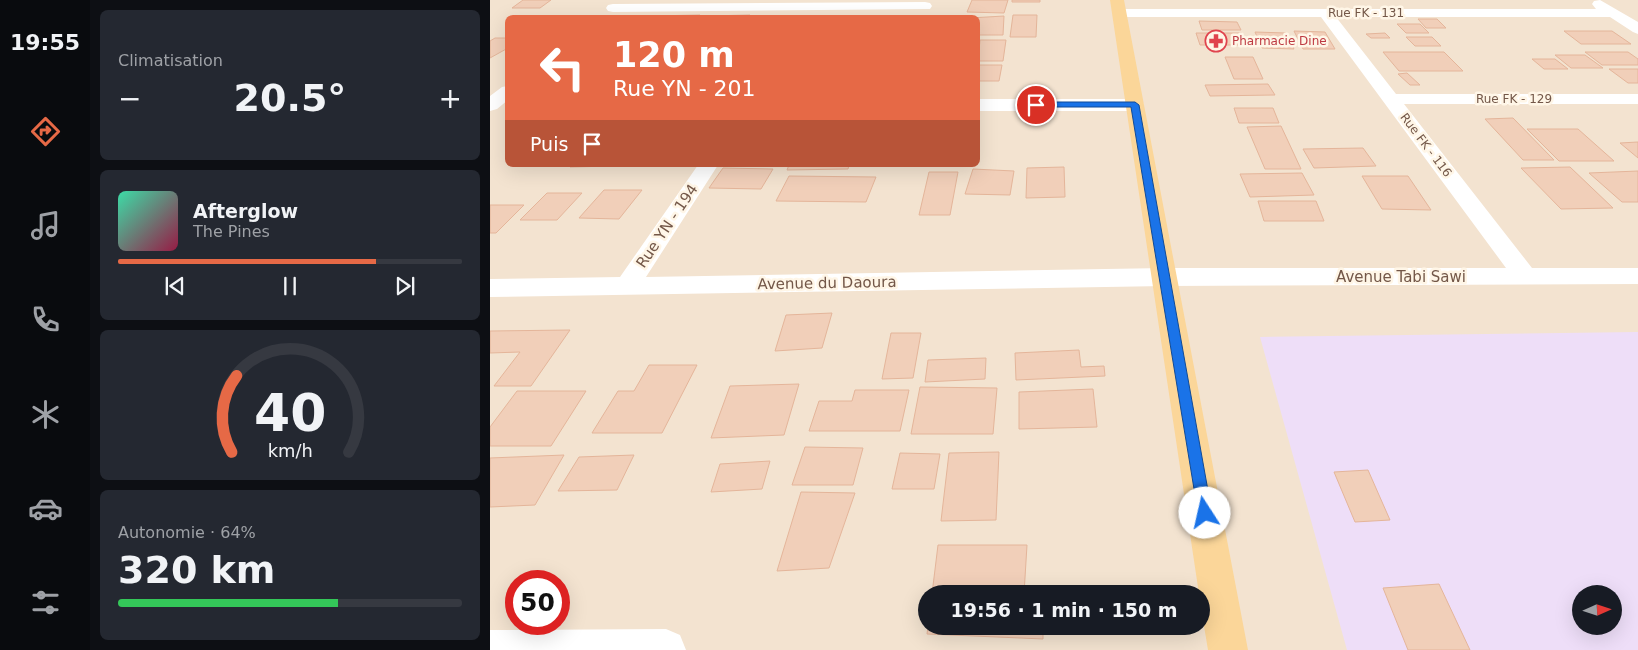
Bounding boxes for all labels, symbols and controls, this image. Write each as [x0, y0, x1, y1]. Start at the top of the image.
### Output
street label: Rue FK - 131 [1328, 6, 1404, 20]
pharmacy icon: Pharmacie Dine [1204, 29, 1228, 53]
text: 19:55 [10, 30, 80, 55]
place label: Pharmacie Dine [1232, 34, 1327, 48]
icon: left [530, 35, 595, 100]
text: 120 m [613, 35, 735, 75]
text: Climatisation [118, 51, 223, 70]
text: 20.5° [234, 76, 346, 120]
text: Rue YN - 201 [613, 76, 756, 101]
text: − [118, 82, 141, 115]
text: + [439, 82, 462, 115]
pin [1015, 84, 1057, 126]
icon: arrive [1022, 91, 1050, 119]
street label: Rue FK - 129 [1476, 92, 1552, 106]
street label: Rue FK - 116 [1397, 110, 1455, 180]
icon: directions [28, 114, 63, 149]
icon: arrive [578, 130, 606, 158]
text: Puis [530, 133, 568, 155]
street label: Rue YN - 194 [632, 181, 702, 271]
text: Afterglow [193, 200, 298, 222]
icon: music [28, 208, 63, 243]
text: The Pines [193, 222, 270, 241]
street label: Avenue Tabi Sawi [1336, 268, 1466, 286]
icon: previous [161, 272, 189, 300]
icon: pause [276, 272, 304, 300]
icon: next [391, 272, 419, 300]
street label: Avenue du Daoura [757, 273, 897, 293]
icon: phone [28, 302, 63, 337]
text: 40 [254, 383, 326, 443]
icon: climate [28, 397, 63, 432]
text: km/h [267, 440, 313, 461]
position arrow [1178, 486, 1230, 538]
icon: car [28, 491, 63, 526]
text: Autonomie · 64% [118, 523, 256, 542]
text: 320 km [118, 548, 275, 592]
speed limit sign: 50 [505, 570, 570, 635]
icon: filters [28, 585, 63, 620]
north arrow [1572, 585, 1622, 635]
map controls [1572, 585, 1622, 635]
text: 19:56 · 1 min · 150 m [950, 599, 1178, 621]

